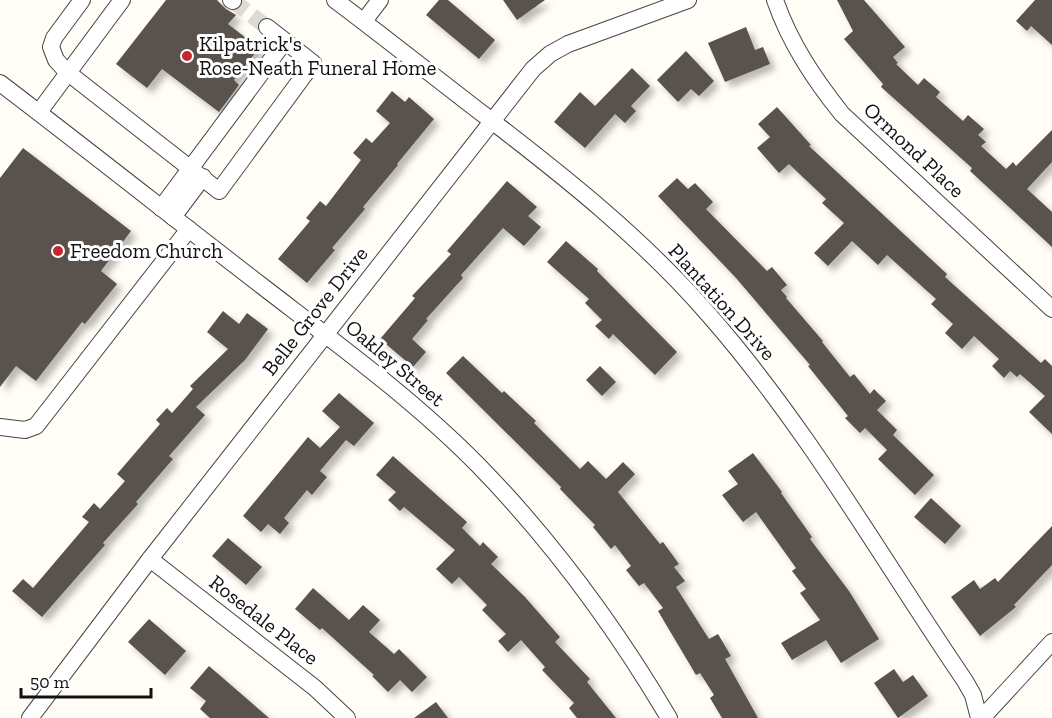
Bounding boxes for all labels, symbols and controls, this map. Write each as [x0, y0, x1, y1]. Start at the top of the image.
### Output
place label: Kilpatrick's Rose-Neath Funeral Home [199, 31, 436, 80]
marker: Kilpatrick's Rose-Neath Funeral Home [180, 49, 194, 63]
street label: Ormond Place [859, 97, 970, 203]
place label: Freedom Church [70, 238, 223, 263]
street label: Plantation Drive [663, 238, 781, 365]
street label: Belle Grove Drive [257, 241, 373, 380]
marker: Freedom Church [51, 244, 65, 258]
street label: Oakley Street [341, 314, 450, 411]
street label: Rosedale Place [205, 569, 324, 670]
scale bar [21, 661, 152, 699]
text: 50 m [30, 671, 70, 693]

